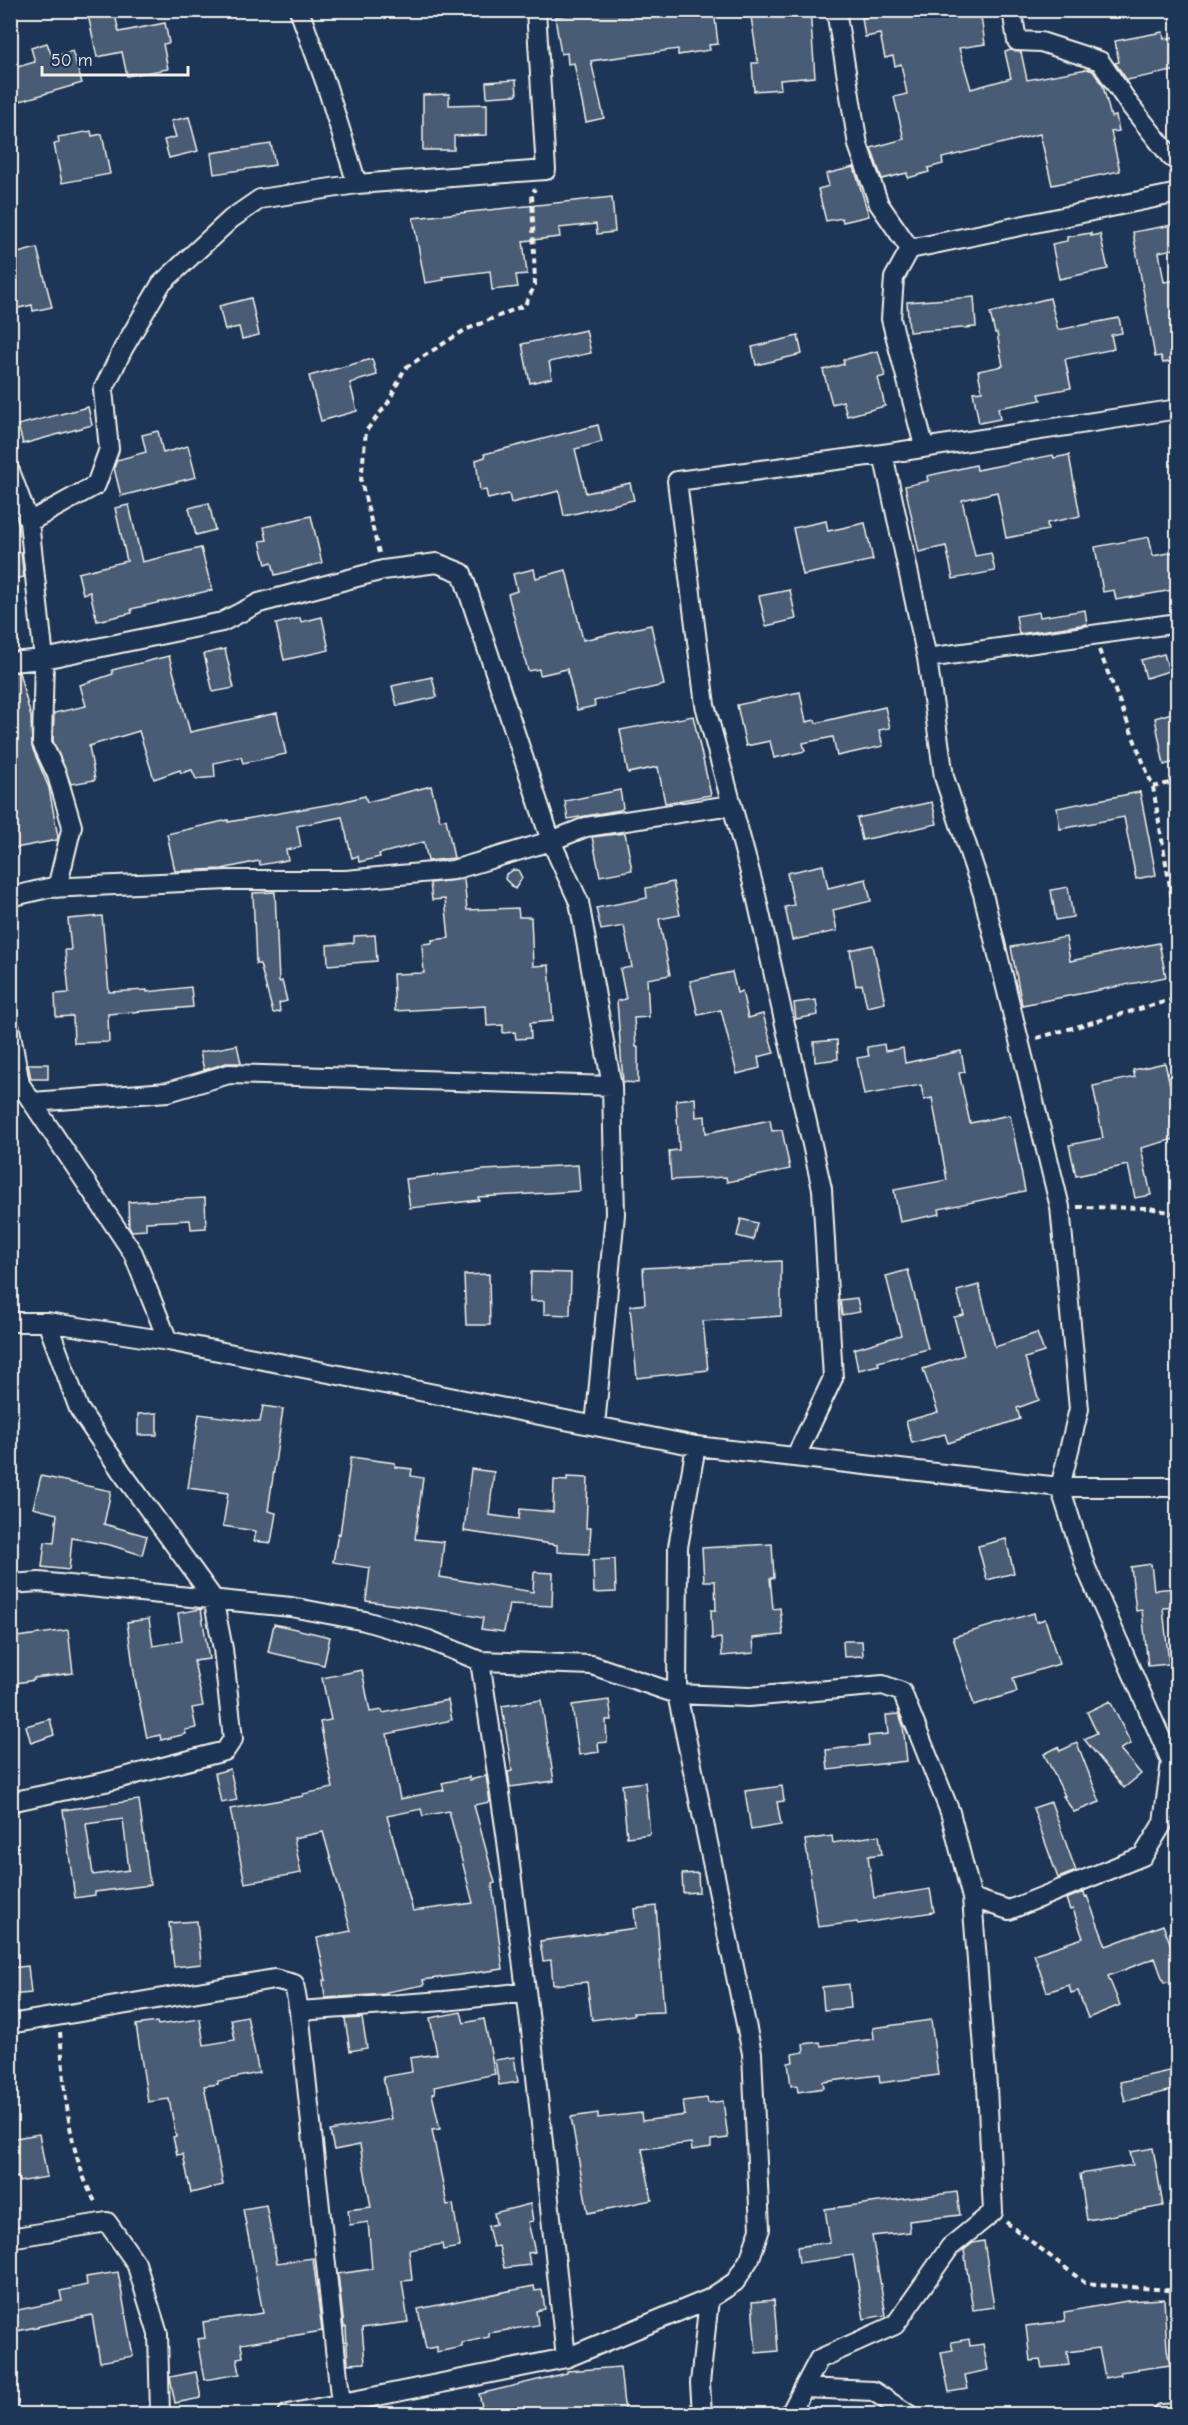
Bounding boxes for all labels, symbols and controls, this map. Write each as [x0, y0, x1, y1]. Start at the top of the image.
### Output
scale bar [42, 39, 188, 77]
text: 50 m [51, 50, 93, 71]

